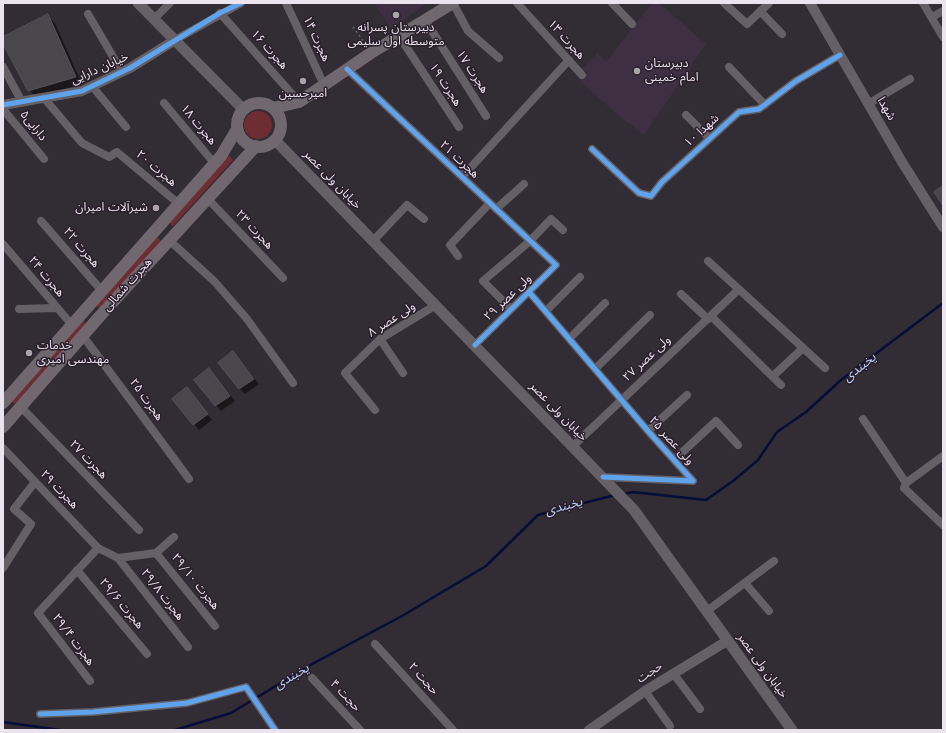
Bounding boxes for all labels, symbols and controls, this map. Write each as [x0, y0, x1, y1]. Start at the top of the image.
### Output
marker: دبیرستان پسرانه متوسطه اول سلیمی [391, 10, 401, 20]
street label: هجرت ۱۴ [299, 14, 333, 64]
street label: هجرت ۱۳ [544, 17, 588, 63]
place label: دبیرستان پسرانه متوسطه اول سلیمی [347, 21, 445, 49]
street label: هجرت ۱۶ [247, 27, 291, 73]
street label: هجرت ۱۷ [453, 48, 491, 96]
street label: خیابان دارایی [69, 50, 131, 88]
place label: دبیرستان امام خمینی [645, 57, 698, 85]
street label: هجرت ۱۹ [426, 61, 464, 109]
marker: دبیرستان امام خمینی [632, 66, 642, 76]
marker: امیرحسین [298, 76, 308, 86]
place label: امیرحسین [279, 87, 327, 101]
street label: شهدا [874, 95, 898, 123]
street label: هجرت ۱۸ [177, 102, 219, 148]
street label: دارایی۵ [16, 108, 50, 144]
street label: شهدا ۱۰ [682, 112, 722, 150]
street label: هجرت ۲۱ [436, 138, 482, 182]
street label: خیابان ولی عصر [300, 147, 364, 213]
street label: هجرت ۲۰ [133, 148, 179, 190]
place label: شیرآلات امیران [75, 201, 148, 215]
marker: شیرآلات امیران [151, 203, 161, 213]
street label: هجرت ۲۳ [232, 207, 276, 253]
street label: هجرت ۲۲ [60, 225, 102, 271]
street label: هجرت ۲۴ [25, 254, 67, 300]
street label: هجرت شمالی [100, 255, 156, 315]
street label: ولی عصر ۲۹ [481, 272, 535, 324]
street label: ولی عصر ۸ [366, 299, 418, 341]
street label: ولی عصر ۲۷ [620, 333, 674, 385]
place label: خدمات مهندسی امیری [37, 339, 109, 367]
marker: خدمات مهندسی امیری [24, 348, 34, 358]
water label: یخبندی [840, 350, 880, 386]
street label: هجرت ۲۵ [126, 376, 166, 424]
street label: خیابان ولی عصر [526, 379, 590, 445]
street label: ولی عصر ۲۵ [645, 414, 697, 468]
street label: هجرت ۲۷ [66, 438, 110, 482]
street label: هجرت ۲۹ [37, 468, 81, 512]
water label: یخبندی [544, 495, 584, 519]
street label: هجرت ۲۹/۱۰ [168, 551, 222, 613]
street label: هجرت ۲۹/۸ [137, 566, 187, 624]
street label: هجرت ۲۹/۶ [96, 576, 146, 632]
street label: هجرت ۲۹/۴ [49, 611, 97, 669]
street label: خیابان ولی عصر [734, 631, 790, 701]
street label: حجت [634, 659, 666, 687]
street label: حجت ۲ [405, 660, 441, 698]
water label: یخبندی [272, 661, 312, 693]
street label: حجت ۴ [327, 677, 363, 715]

